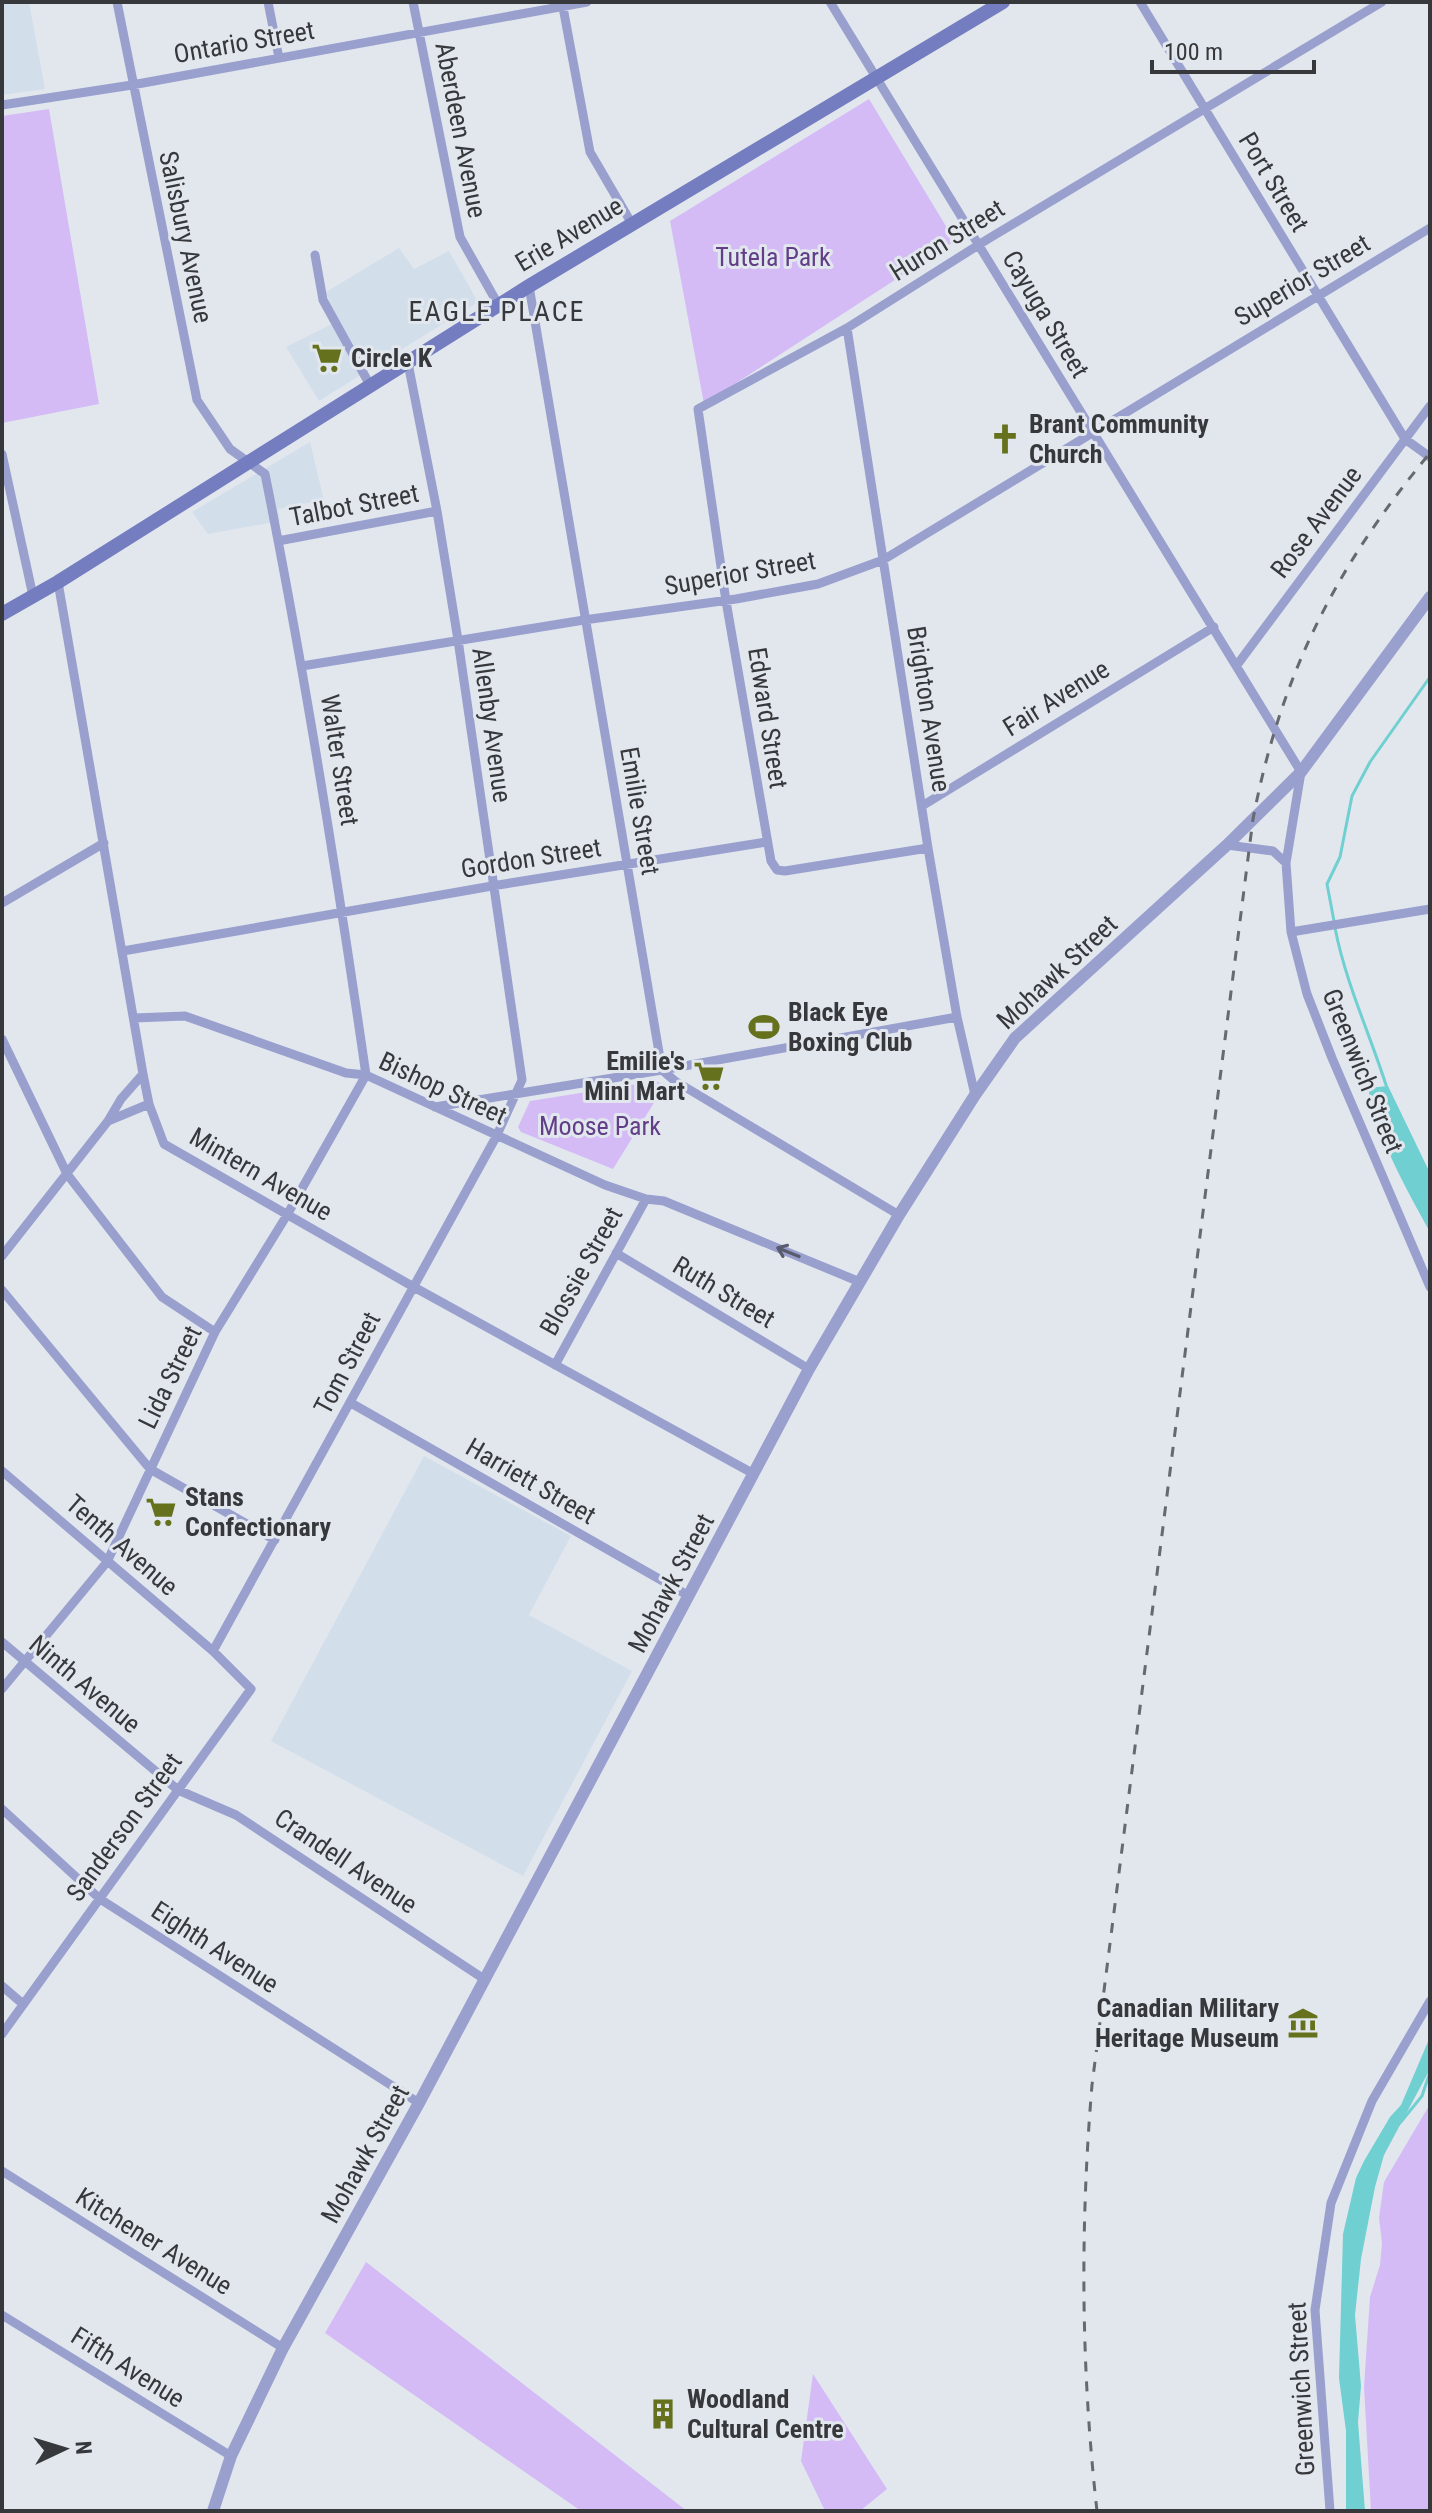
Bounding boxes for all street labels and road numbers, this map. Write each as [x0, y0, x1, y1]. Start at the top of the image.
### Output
street label: Ontario Street [171, 15, 317, 69]
street label: Aberdeen Avenue [429, 40, 493, 220]
street label: Port Street [1233, 127, 1315, 237]
street label: Salisbury Avenue [153, 148, 219, 326]
street label: Erie Avenue [510, 190, 628, 278]
street label: Huron Street [884, 193, 1010, 287]
street label: Superior Street [1229, 228, 1375, 332]
street label: Cayuga Street [996, 245, 1096, 383]
street label: Rose Avenue [1264, 460, 1368, 584]
street label: Talbot Street [287, 478, 421, 532]
street label: Superior Street [662, 545, 818, 601]
street label: Brighton Avenue [901, 624, 957, 794]
street label: Edward Street [742, 645, 794, 791]
street label: Allenby Avenue [466, 646, 518, 804]
street label: Fair Avenue [997, 654, 1115, 742]
street label: Walter Street [315, 692, 365, 828]
street label: Emilie Street [614, 745, 666, 877]
street label: Gordon Street [459, 832, 603, 884]
street label: Mohawk Street [991, 909, 1123, 1035]
street label: Greenwich Street [1316, 985, 1410, 1157]
street label: Bishop Street [374, 1045, 512, 1131]
street label: Mintern Avenue [184, 1121, 338, 1227]
street label: Blossie Street [533, 1202, 629, 1340]
street label: Ruth Street [668, 1250, 780, 1334]
street label: Tom Street [308, 1307, 386, 1419]
street label: Lida Street [132, 1321, 208, 1433]
street label: Harriett Street [461, 1432, 601, 1530]
street label: Tenth Avenue [60, 1488, 184, 1602]
street label: Mohawk Street [622, 1508, 720, 1658]
street label: Ninth Avenue [23, 1629, 147, 1739]
street label: Sanderson Street [60, 1747, 188, 1907]
street label: Crandell Avenue [269, 1802, 423, 1920]
street label: Eighth Avenue [146, 1895, 284, 1999]
street label: Mohawk Street [315, 2080, 415, 2228]
street label: Kitchener Avenue [71, 2181, 237, 2301]
street label: Greenwich Street [1281, 2301, 1321, 2477]
street label: Fifth Avenue [66, 2320, 190, 2414]

